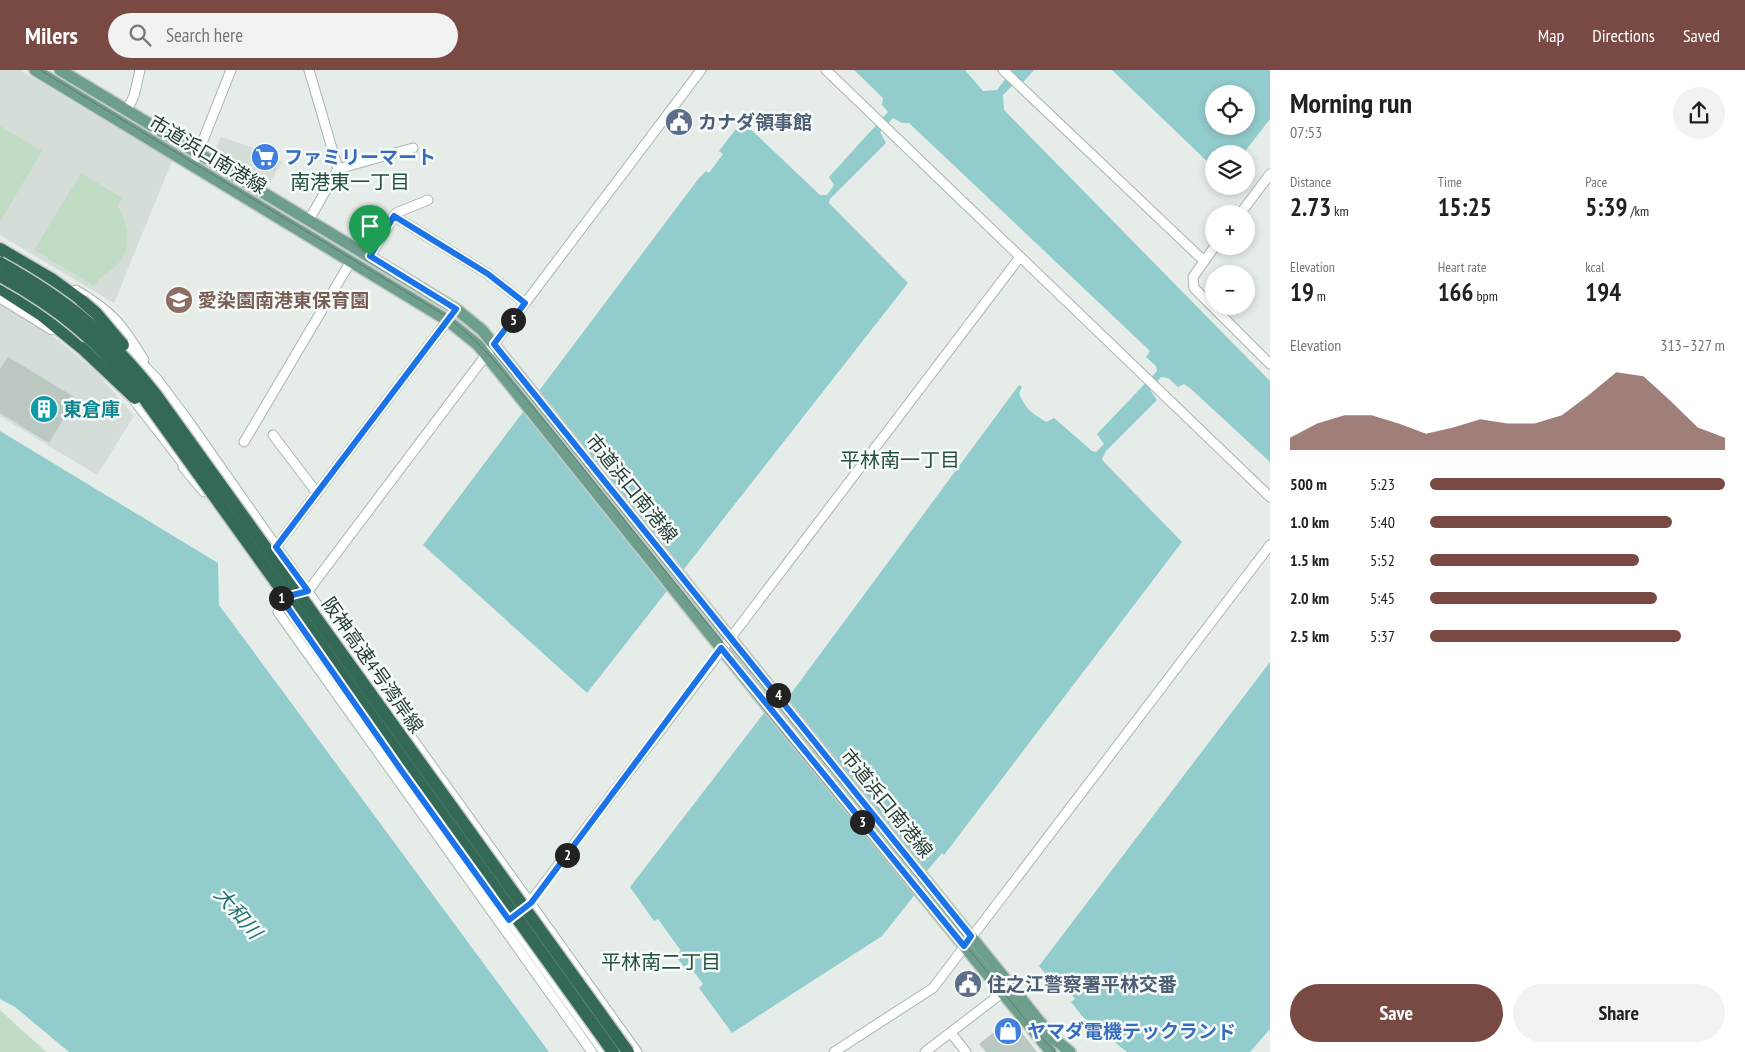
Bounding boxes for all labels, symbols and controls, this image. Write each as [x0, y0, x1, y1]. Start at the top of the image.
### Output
search box [108, 13, 458, 58]
text: Milers [25, 20, 78, 51]
icon: search [126, 21, 154, 49]
text: Search here [166, 23, 243, 47]
text: Map [1538, 24, 1564, 47]
text: Directions [1592, 24, 1655, 47]
text: Saved [1683, 24, 1720, 47]
text: Morning run [1290, 84, 1412, 121]
map controls [1205, 85, 1255, 315]
button: locate [1205, 85, 1255, 135]
button: share [1673, 87, 1725, 139]
public building icon: カナダ領事館 [664, 107, 694, 137]
street label: 市道浜口南港線 [145, 109, 271, 199]
place label: カナダ領事館 [698, 110, 812, 134]
text: 07:53 [1290, 122, 1322, 142]
supermarket icon: ファミリーマート [250, 142, 280, 172]
place label: ファミリーマート [284, 145, 436, 169]
button: layers [1205, 145, 1255, 195]
district label: 南港東一丁目 [290, 169, 410, 195]
text: Distance [1290, 173, 1331, 191]
text: Time [1438, 173, 1462, 191]
text: Pace [1585, 173, 1607, 191]
text: 2.73 [1290, 191, 1331, 223]
text: 15:25 [1438, 191, 1492, 223]
text: 5:39 [1585, 191, 1627, 223]
text: km [1331, 202, 1349, 220]
text: /km [1627, 202, 1649, 220]
pin [349, 205, 391, 256]
button: + [1205, 205, 1255, 255]
icon: arrive [356, 212, 384, 240]
text: Elevation [1290, 258, 1335, 276]
text: Heart rate [1438, 258, 1487, 276]
text: kcal [1585, 258, 1604, 276]
button: − [1205, 265, 1255, 315]
text: 19 [1290, 276, 1314, 308]
text: 166 [1438, 276, 1474, 308]
text: 194 [1585, 276, 1621, 308]
school or university icon: 愛染園南港東保育園 [164, 285, 194, 315]
text: m [1314, 287, 1326, 305]
text: bpm [1474, 287, 1498, 305]
place label: 愛染園南港東保育園 [198, 288, 369, 312]
pin: 5 [500, 308, 526, 332]
text: 5 [510, 311, 517, 329]
text: Elevation [1290, 335, 1341, 355]
text: 313–327 m [1660, 335, 1725, 355]
building icon: 東倉庫 [29, 394, 59, 424]
place label: 東倉庫 [63, 397, 120, 421]
street label: 市道浜口南港線 [581, 429, 683, 547]
district label: 平林南一丁目 [840, 447, 960, 473]
text: 500 m [1290, 474, 1327, 494]
text: 5:23 [1370, 474, 1395, 494]
text: 1.0 km [1290, 512, 1329, 532]
text: 5:40 [1370, 512, 1395, 532]
text: 1.5 km [1290, 550, 1329, 570]
text: 5:52 [1370, 550, 1395, 570]
pin: 1 [268, 586, 294, 610]
text: 2.0 km [1290, 588, 1329, 608]
text: 5:45 [1370, 588, 1395, 608]
text: 1 [278, 589, 285, 607]
street label: 阪神高速4号湾岸線 [317, 592, 429, 738]
text: 2.5 km [1290, 626, 1329, 646]
text: 5:37 [1370, 626, 1395, 646]
pin: 4 [766, 682, 790, 708]
text: 4 [775, 686, 782, 704]
street label: 市道浜口南港線 [836, 744, 938, 862]
pin: 3 [850, 810, 874, 834]
text: 3 [859, 813, 866, 831]
pin: 2 [554, 842, 580, 868]
text: 2 [564, 846, 571, 864]
water label: 大和川 [209, 882, 269, 946]
district label: 平林南二丁目 [601, 949, 721, 975]
public building icon: 住之江警察署平林交番 [953, 969, 983, 999]
place label: 住之江警察署平林交番 [987, 972, 1177, 996]
button: Save [1290, 984, 1503, 1042]
button: Share [1513, 984, 1725, 1042]
shop icon: ヤマダ電機テックランド [993, 1016, 1023, 1046]
place label: ヤマダ電機テックランド [1027, 1019, 1236, 1043]

